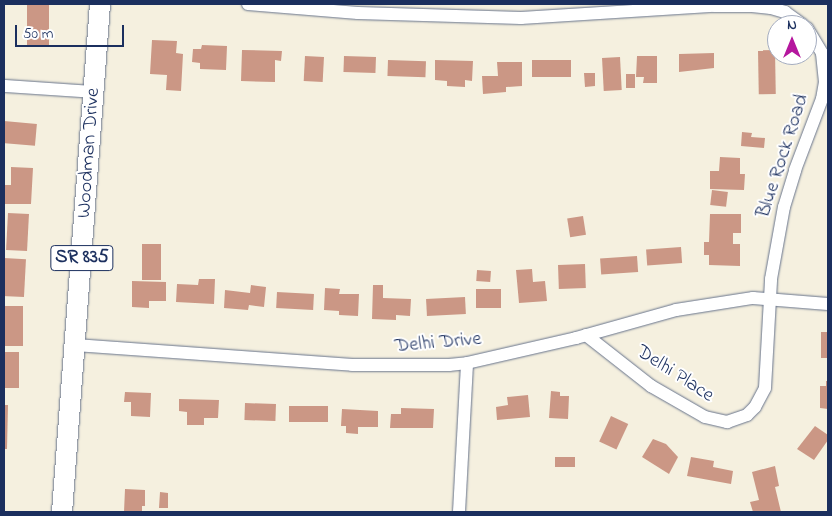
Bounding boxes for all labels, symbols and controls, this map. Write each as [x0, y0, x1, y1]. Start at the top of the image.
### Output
scale bar [18, 15, 126, 47]
north arrow [767, 15, 817, 65]
text: N [787, 15, 797, 36]
text: 50 m [23, 23, 53, 45]
street label: Woodman Drive [72, 87, 106, 219]
street label: Blue Rock Road [752, 91, 814, 221]
road number: SR 835 [49, 242, 114, 274]
street label: Delhi Drive [394, 327, 482, 359]
street label: Delhi Place [632, 340, 718, 408]

